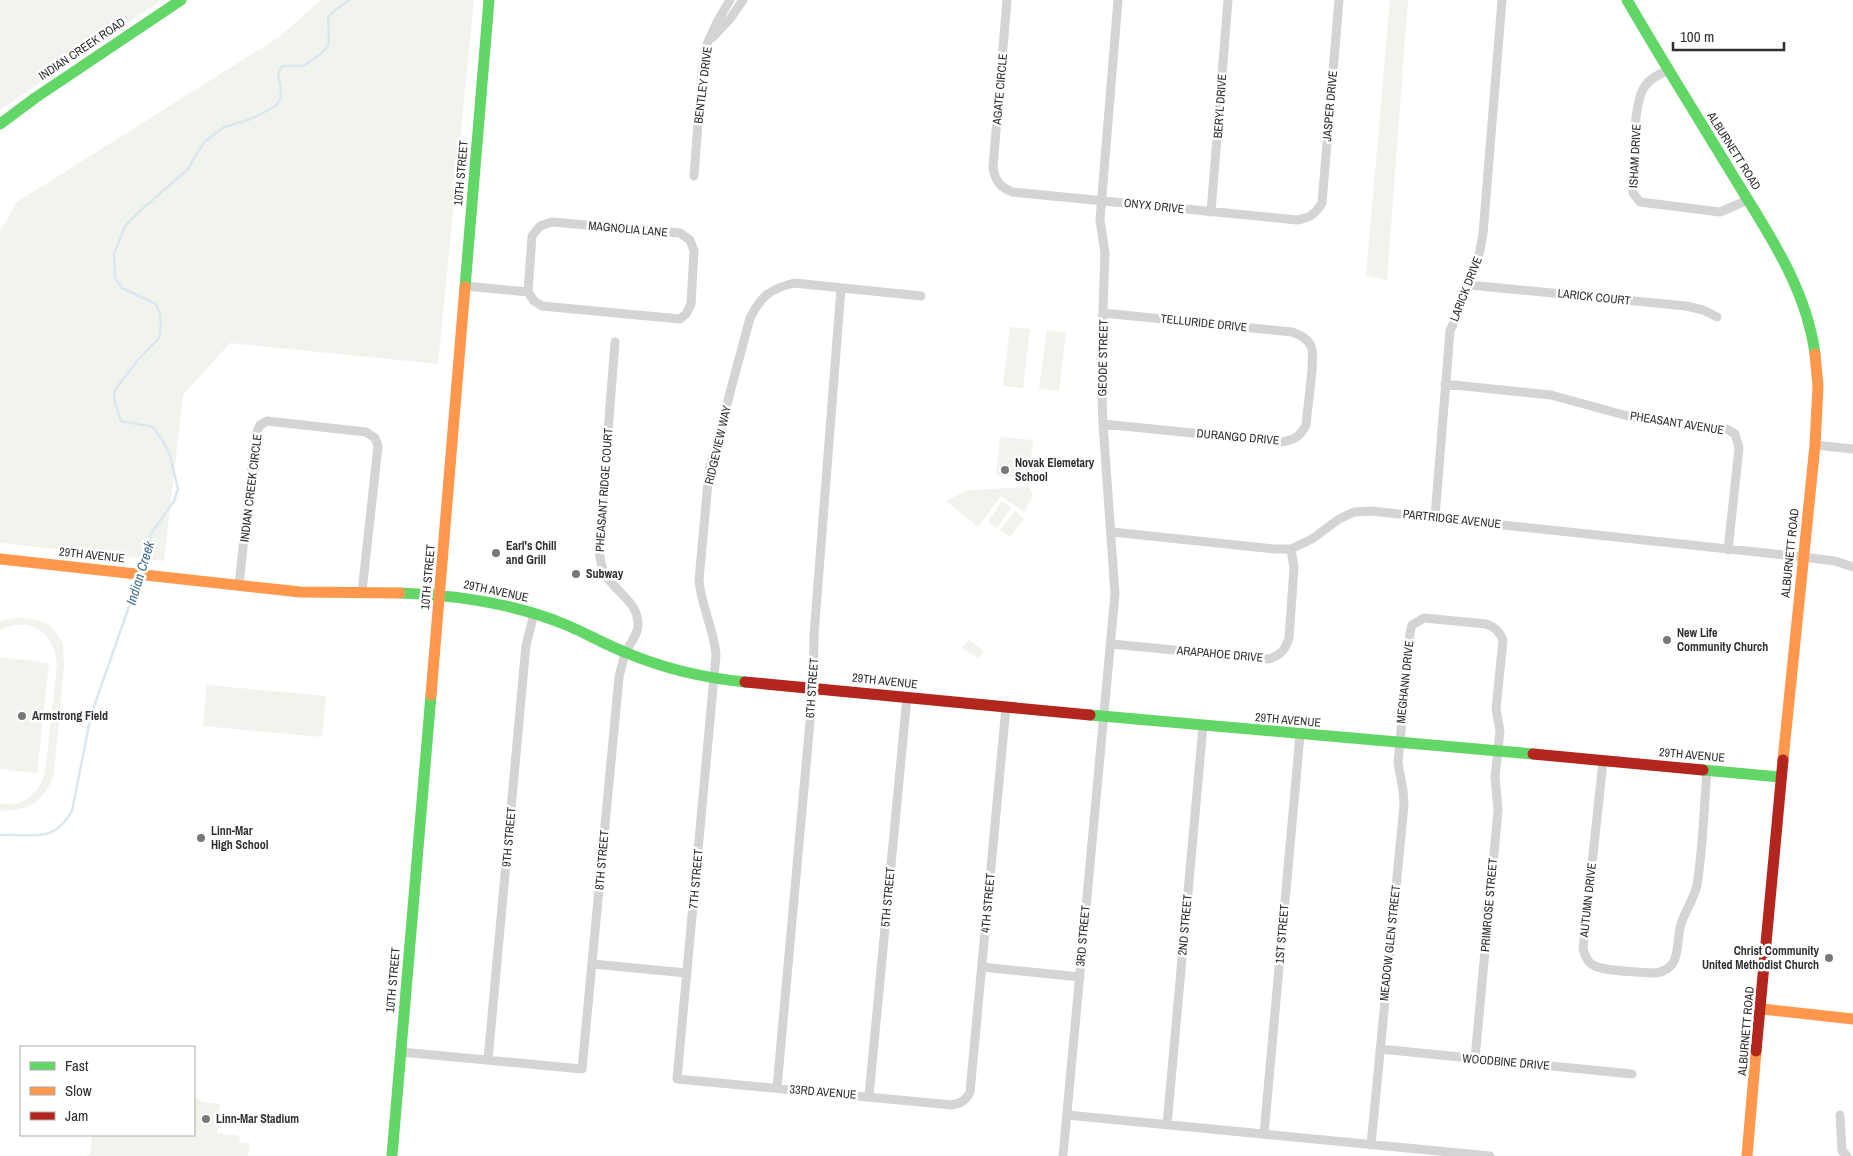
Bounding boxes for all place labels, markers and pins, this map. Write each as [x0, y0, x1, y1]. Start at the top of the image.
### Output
place label: Novak Elemetary School [1015, 455, 1095, 485]
marker: Novak Elemetary School [999, 464, 1011, 476]
place label: Earl's Chill and Grill [506, 538, 557, 568]
marker: Earl's Chill and Grill [490, 547, 502, 559]
place label: Subway [586, 566, 624, 582]
marker: Subway [570, 568, 582, 580]
place label: New Life Community Church [1677, 625, 1768, 655]
marker: New Life Community Church [1661, 634, 1673, 646]
place label: Armstrong Field [32, 708, 108, 724]
marker: Armstrong Field [16, 710, 28, 722]
place label: Linn-Mar High School [211, 823, 269, 853]
marker: Linn-Mar High School [195, 832, 207, 844]
place label: Christ Community United Methodist Church [1702, 943, 1820, 973]
marker: Christ Community United Methodist Church [1823, 952, 1835, 964]
place label: Linn-Mar Stadium [216, 1111, 299, 1127]
marker: Linn-Mar Stadium [200, 1113, 212, 1125]

